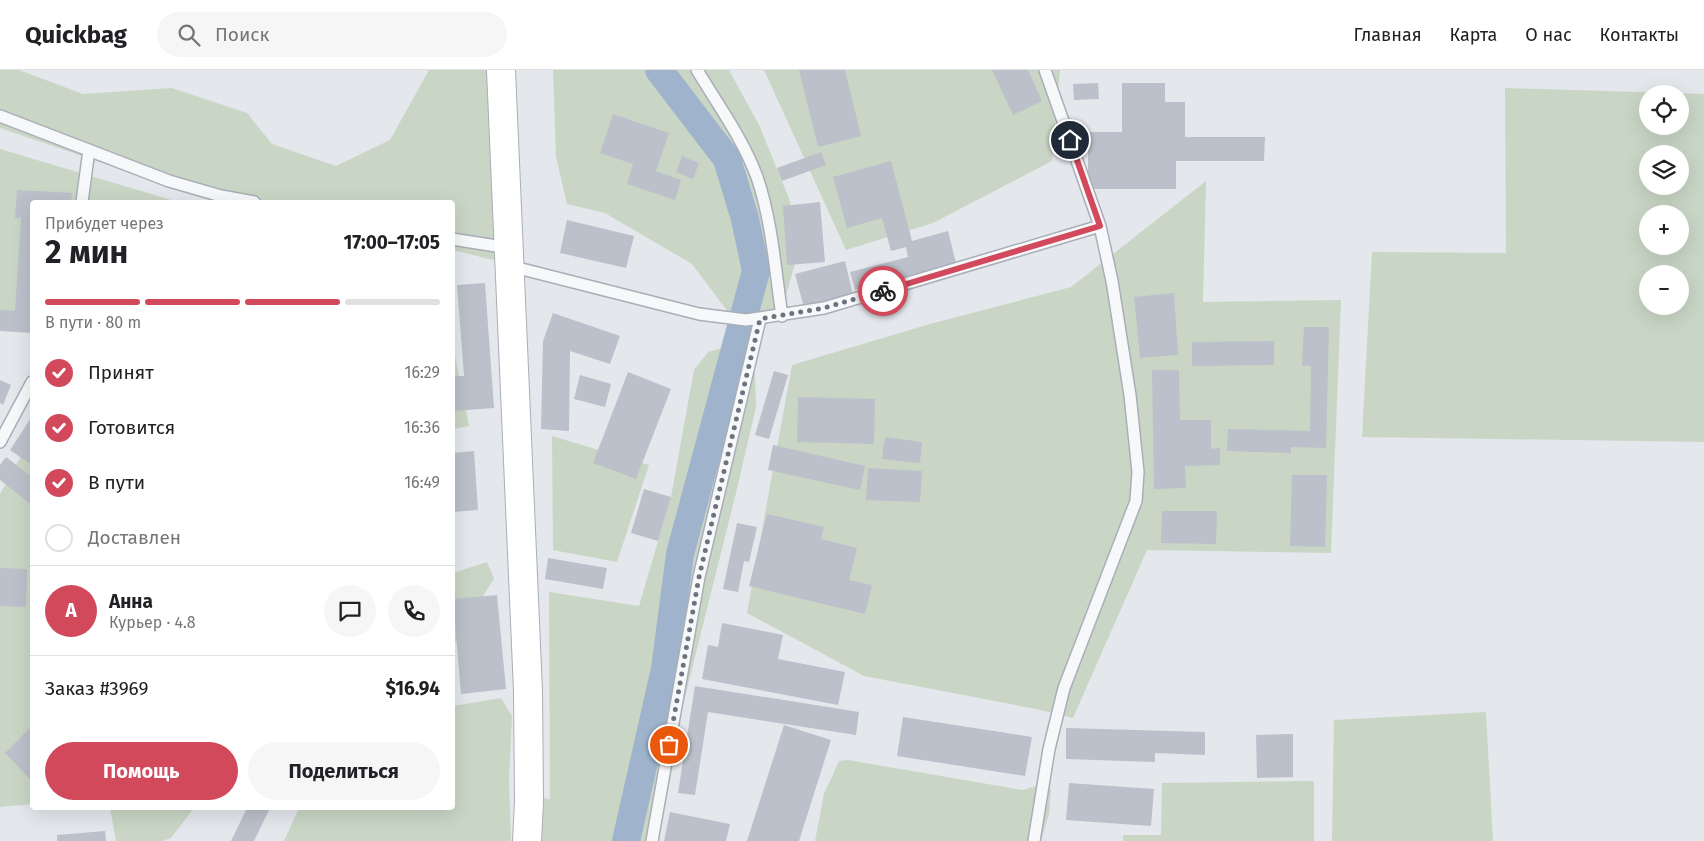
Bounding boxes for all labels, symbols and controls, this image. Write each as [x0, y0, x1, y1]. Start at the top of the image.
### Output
search box [157, 12, 507, 57]
text: Quickbag [25, 21, 127, 49]
icon: search [175, 21, 203, 49]
text: Поиск [215, 23, 269, 46]
text: Главная [1354, 24, 1422, 46]
text: Карта [1450, 24, 1497, 46]
text: О нас [1525, 24, 1572, 46]
text: Контакты [1600, 24, 1679, 46]
map controls [1639, 85, 1689, 315]
button: locate [1639, 85, 1689, 135]
pin [1049, 119, 1091, 161]
icon: home [1056, 126, 1084, 154]
button: layers [1639, 145, 1689, 195]
button: + [1639, 205, 1689, 255]
text: Прибудет через [45, 214, 164, 233]
text: 17:00–17:05 [343, 231, 440, 254]
text: 2 мин [45, 233, 128, 271]
button: − [1639, 265, 1689, 315]
courier [858, 266, 908, 316]
icon: bike [869, 277, 897, 305]
text: В пути · 80 m [45, 313, 141, 332]
icon: check [45, 359, 73, 387]
text: Принят [88, 361, 154, 384]
text: 16:29 [405, 363, 440, 382]
icon: check [45, 414, 73, 442]
text: Готовится [88, 416, 175, 439]
text: 16:36 [404, 418, 440, 437]
icon: check [45, 469, 73, 497]
text: В пути [88, 471, 145, 494]
text: 16:49 [404, 473, 440, 492]
text: Доставлен [88, 526, 181, 549]
button: chat [324, 585, 376, 637]
button: phone [388, 585, 440, 637]
text: Анна [109, 590, 153, 613]
text: А [65, 599, 77, 622]
text: Курьер · 4.8 [109, 613, 196, 632]
text: Заказ #3969 [45, 677, 148, 700]
text: $16.94 [385, 677, 440, 700]
pin [648, 724, 690, 766]
icon: bag [655, 731, 683, 759]
button: Помощь [45, 742, 238, 800]
button: Поделиться [248, 742, 440, 800]

